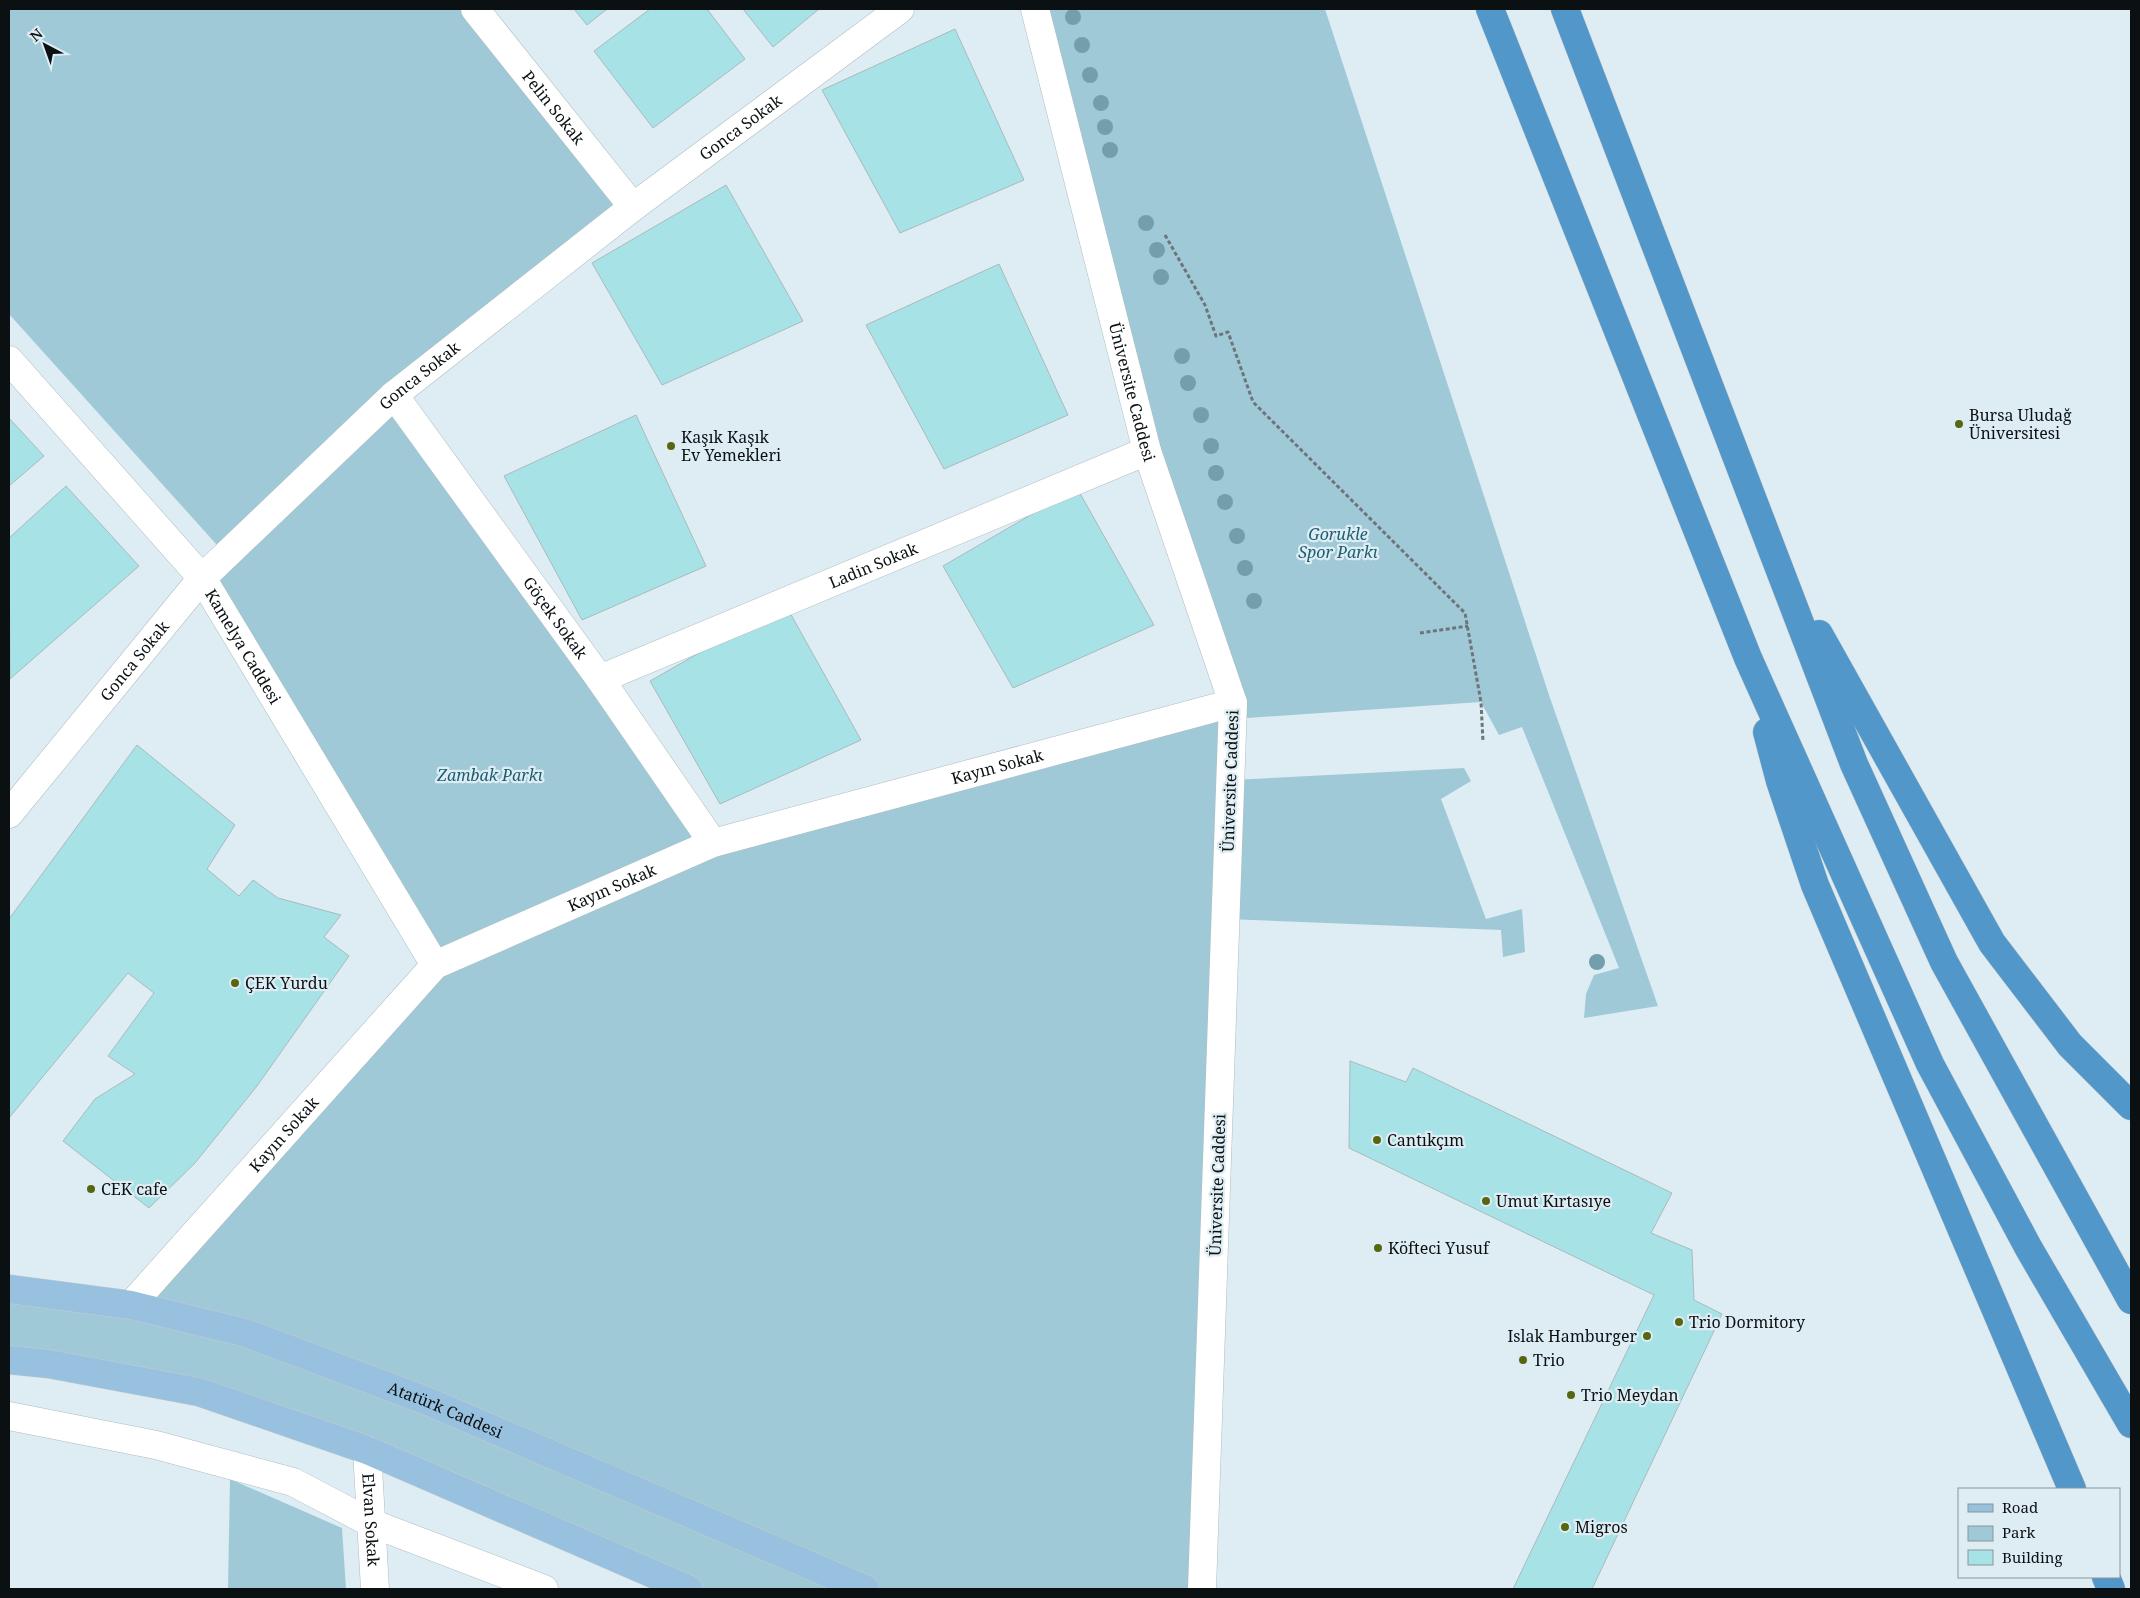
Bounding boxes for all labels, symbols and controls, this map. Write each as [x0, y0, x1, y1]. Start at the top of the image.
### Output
north arrow [20, 20, 70, 70]
text: N [26, 24, 47, 46]
street label: Pelin Sokak [517, 66, 590, 149]
street label: Gonca Sokak [695, 89, 787, 165]
street label: Üniversite Caddesi [1104, 320, 1161, 464]
street label: Gonca Sokak [374, 336, 465, 415]
place label: Bursa Uludağ Üniversitesi [1969, 404, 2072, 444]
marker: Bursa Uludağ Üniversitesi [1953, 418, 1965, 430]
place label: Kaşık Kaşık Ev Yemekleri [681, 426, 781, 466]
marker: Kaşık Kaşık Ev Yemekleri [665, 440, 677, 452]
park label: Gorukle Spor Parkı [1298, 523, 1378, 563]
street label: Ladin Sokak [826, 537, 921, 593]
street label: Göçek Sokak [518, 572, 593, 664]
street label: Kamelya Caddesi [200, 585, 286, 708]
street label: Gonca Sokak [95, 615, 174, 706]
street label: Üniversite Caddesi [1217, 709, 1243, 853]
street label: Kayın Sokak [949, 743, 1046, 789]
park label: Zambak Parkı [436, 764, 543, 786]
street label: Kayın Sokak [564, 858, 660, 916]
place label: ÇEK Yurdu [245, 972, 328, 994]
marker: ÇEK Yurdu [229, 977, 241, 989]
street label: Kayın Sokak [244, 1091, 324, 1177]
street label: Üniversite Caddesi [1204, 1113, 1230, 1257]
place label: Cantıkçım [1387, 1129, 1464, 1151]
marker: Cantıkçım [1371, 1134, 1383, 1146]
place label: CEK cafe [101, 1178, 168, 1200]
marker: CEK cafe [85, 1183, 97, 1195]
place label: Umut Kırtasıye [1496, 1190, 1611, 1212]
marker: Umut Kırtasıye [1480, 1195, 1492, 1207]
place label: Köfteci Yusuf [1388, 1237, 1491, 1259]
marker: Köfteci Yusuf [1372, 1242, 1384, 1254]
place label: Trio Dormitory [1689, 1311, 1806, 1333]
marker: Trio Dormitory [1673, 1316, 1685, 1328]
place label: Islak Hamburger [1507, 1325, 1637, 1347]
marker: Islak Hamburger [1641, 1330, 1653, 1342]
place label: Trio [1533, 1349, 1565, 1371]
marker: Trio [1517, 1354, 1529, 1366]
street label: Atatürk Caddesi [385, 1376, 506, 1443]
place label: Trio Meydan [1581, 1384, 1679, 1406]
marker: Trio Meydan [1565, 1389, 1577, 1401]
street label: Elvan Sokak [357, 1473, 385, 1568]
legend [1958, 1488, 2120, 1578]
text: Road [2002, 1497, 2038, 1517]
place label: Migros [1575, 1516, 1628, 1538]
marker: Migros [1559, 1521, 1571, 1533]
text: Park [2002, 1522, 2036, 1542]
text: Building [2002, 1547, 2063, 1567]

